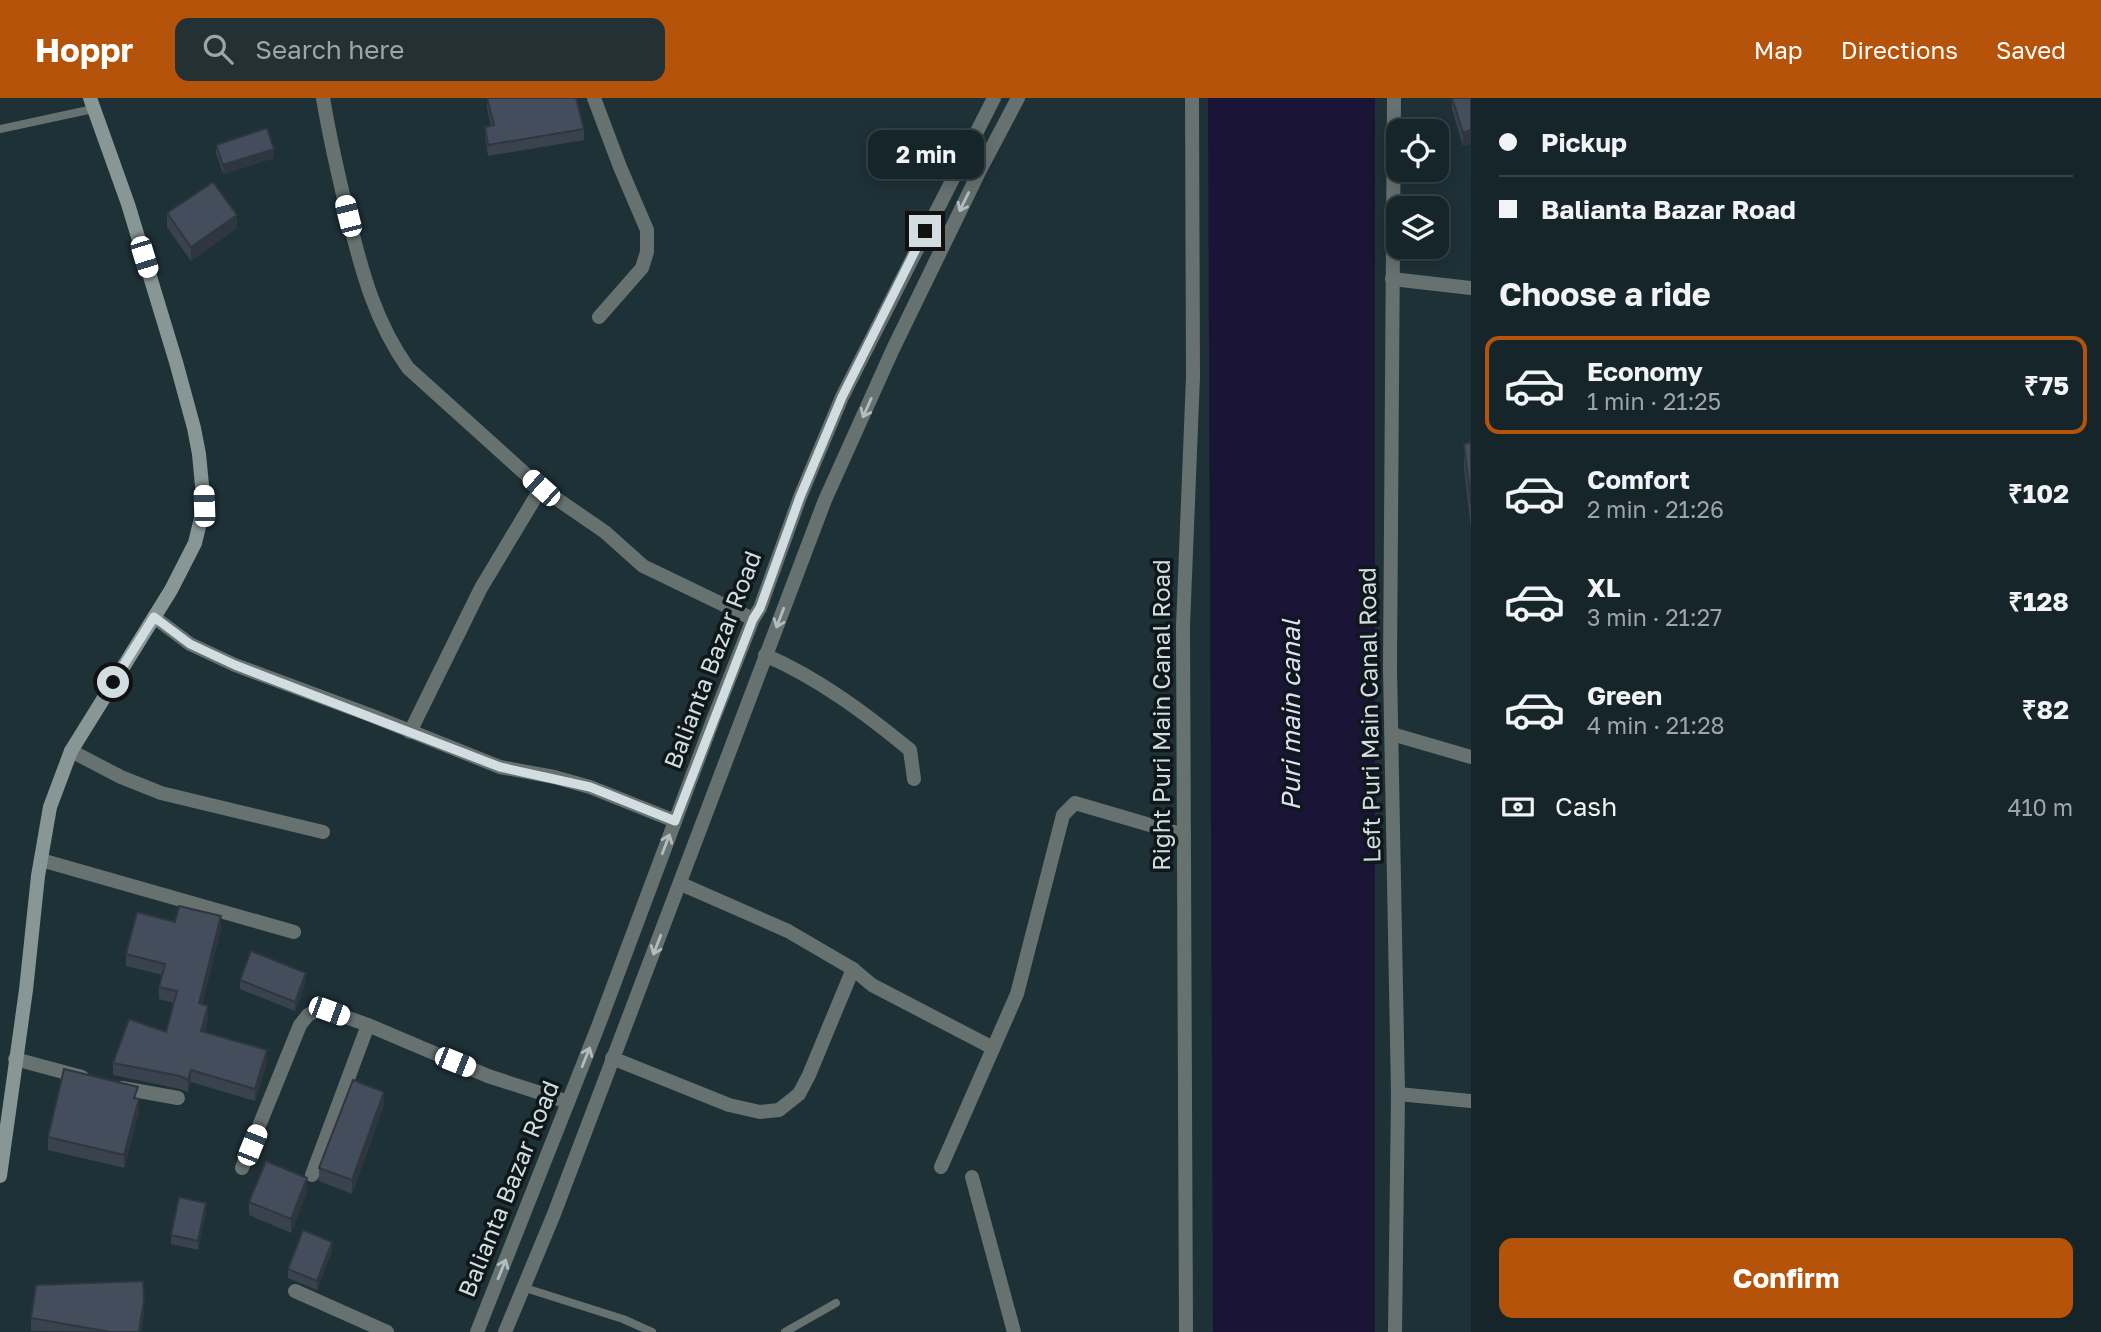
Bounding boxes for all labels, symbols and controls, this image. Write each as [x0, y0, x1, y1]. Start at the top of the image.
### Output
search box [175, 18, 665, 81]
text: Hoppr [35, 30, 133, 69]
icon: search [199, 30, 237, 68]
text: Search here [255, 34, 404, 65]
text: Map [1754, 35, 1803, 64]
text: Directions [1841, 35, 1958, 64]
text: Saved [1996, 35, 2066, 64]
map controls [1386, 119, 1449, 259]
button: locate [1386, 119, 1449, 182]
text: Pickup [1541, 127, 1627, 158]
callout: 2 min [867, 130, 983, 178]
text: 2 min [896, 140, 956, 168]
one-way arrow [957, 191, 970, 212]
car [333, 193, 364, 239]
text: Balianta Bazar Road [1541, 194, 1796, 225]
button: layers [1386, 196, 1449, 259]
route end [909, 215, 941, 247]
car [128, 234, 161, 280]
text: Choose a ride [1499, 275, 1711, 313]
icon: car [1503, 354, 1566, 417]
text: Economy [1587, 356, 1703, 387]
text: ₹75 [2024, 370, 2069, 401]
text: 1 min · 21:25 [1587, 387, 1721, 415]
one-way arrow [860, 397, 873, 418]
icon: car [1503, 462, 1566, 525]
text: Comfort [1587, 464, 1690, 495]
car [519, 466, 564, 510]
text: ₹102 [2008, 478, 2069, 509]
car [193, 485, 216, 527]
text: 2 min · 21:26 [1587, 495, 1724, 523]
street label: Balianta Bazar Road [657, 547, 766, 772]
street label: Right Puri Main Canal Road [1146, 559, 1175, 871]
street label: Left Puri Main Canal Road [1351, 567, 1386, 863]
icon: car [1503, 570, 1566, 633]
text: XL [1587, 572, 1621, 603]
text: ₹128 [2008, 586, 2069, 617]
text: 3 min · 21:27 [1587, 603, 1722, 631]
one-way arrow [773, 606, 785, 628]
water label: Puri main canal [1275, 618, 1306, 811]
route start [97, 666, 129, 698]
icon: car [1503, 678, 1566, 741]
text: Green [1587, 680, 1662, 711]
text: ₹82 [2022, 694, 2069, 725]
text: 4 min · 21:28 [1587, 711, 1725, 739]
icon: cash [1499, 788, 1537, 826]
text: Cash [1555, 791, 1617, 822]
text: 410 m [2007, 793, 2073, 821]
one-way arrow [660, 834, 673, 856]
one-way arrow [649, 934, 662, 956]
car [306, 994, 353, 1028]
car [432, 1044, 479, 1080]
one-way arrow [580, 1047, 593, 1069]
street label: Balianta Bazar Road [451, 1076, 564, 1301]
car [235, 1122, 270, 1168]
button: Confirm [1499, 1238, 2073, 1318]
one-way arrow [496, 1258, 509, 1280]

